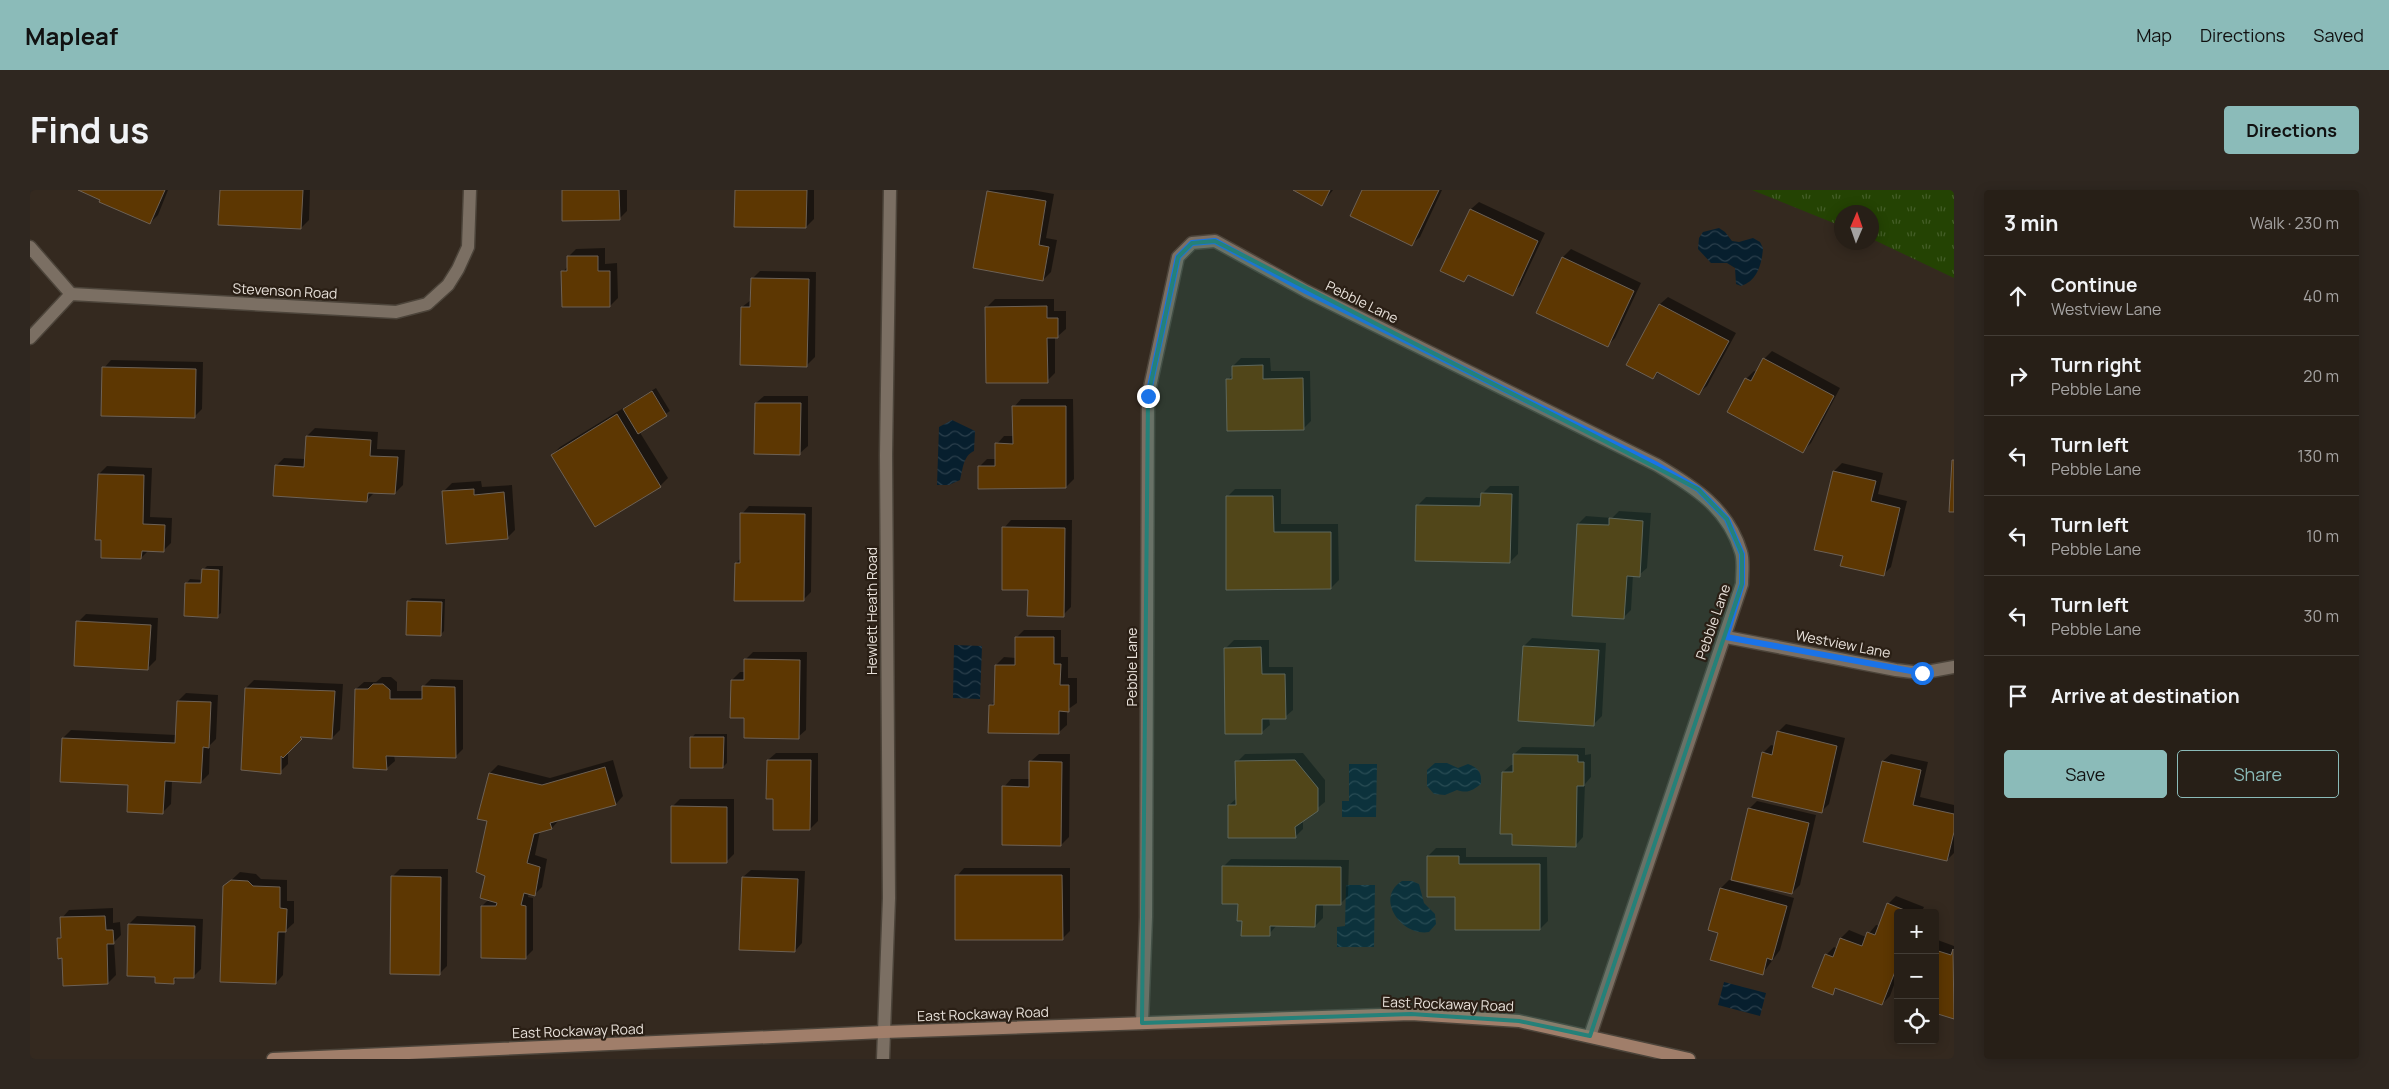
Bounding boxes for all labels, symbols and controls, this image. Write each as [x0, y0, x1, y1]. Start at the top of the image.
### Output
text: Mapleaf [25, 19, 118, 52]
text: Map [2136, 23, 2172, 47]
text: Directions [2200, 23, 2285, 47]
text: Saved [2313, 23, 2364, 47]
text: Find us [30, 106, 149, 154]
button: Directions [2224, 106, 2359, 154]
north arrow [1834, 205, 1879, 250]
text: 3 min [2004, 209, 2058, 237]
text: Walk · 230 m [2250, 212, 2339, 234]
text: Continue [2051, 272, 2137, 298]
street label: Pebble Lane [1323, 276, 1402, 327]
street label: Stevenson Road [232, 278, 338, 303]
icon: ahead [2004, 282, 2032, 310]
text: 40 m [2303, 285, 2339, 307]
text: Westview Lane [2051, 298, 2161, 320]
text: Turn right [2051, 352, 2141, 378]
icon: right [2004, 362, 2032, 390]
text: 20 m [2303, 365, 2339, 387]
text: Pebble Lane [2051, 378, 2141, 400]
route end [1137, 385, 1160, 408]
text: Turn left [2051, 432, 2129, 458]
icon: left [2004, 442, 2032, 470]
text: 130 m [2297, 445, 2339, 467]
text: Pebble Lane [2051, 458, 2141, 480]
text: Turn left [2051, 512, 2129, 538]
icon: left [2004, 522, 2032, 550]
text: 10 m [2306, 525, 2339, 547]
text: Pebble Lane [2051, 538, 2141, 560]
street label: Hewlett Heath Road [862, 547, 881, 675]
street label: Pebble Lane [1691, 581, 1734, 662]
text: Turn left [2051, 592, 2129, 618]
icon: left [2004, 602, 2032, 630]
text: 30 m [2304, 605, 2339, 627]
text: Pebble Lane [2051, 618, 2141, 640]
street label: Westview Lane [1794, 625, 1892, 662]
street label: Pebble Lane [1122, 628, 1141, 706]
route start [1911, 662, 1934, 685]
icon: arrive [2004, 682, 2032, 710]
text: Arrive at destination [2051, 683, 2240, 709]
button: Save [2004, 750, 2167, 798]
button: Share [2177, 750, 2339, 798]
map controls [1894, 909, 1939, 1044]
button: + [1894, 909, 1939, 954]
button: − [1894, 954, 1939, 999]
street label: East Rockaway Road [1382, 992, 1514, 1015]
button: locate [1894, 999, 1939, 1044]
street label: East Rockaway Road [917, 1002, 1049, 1025]
street label: East Rockaway Road [512, 1019, 644, 1042]

